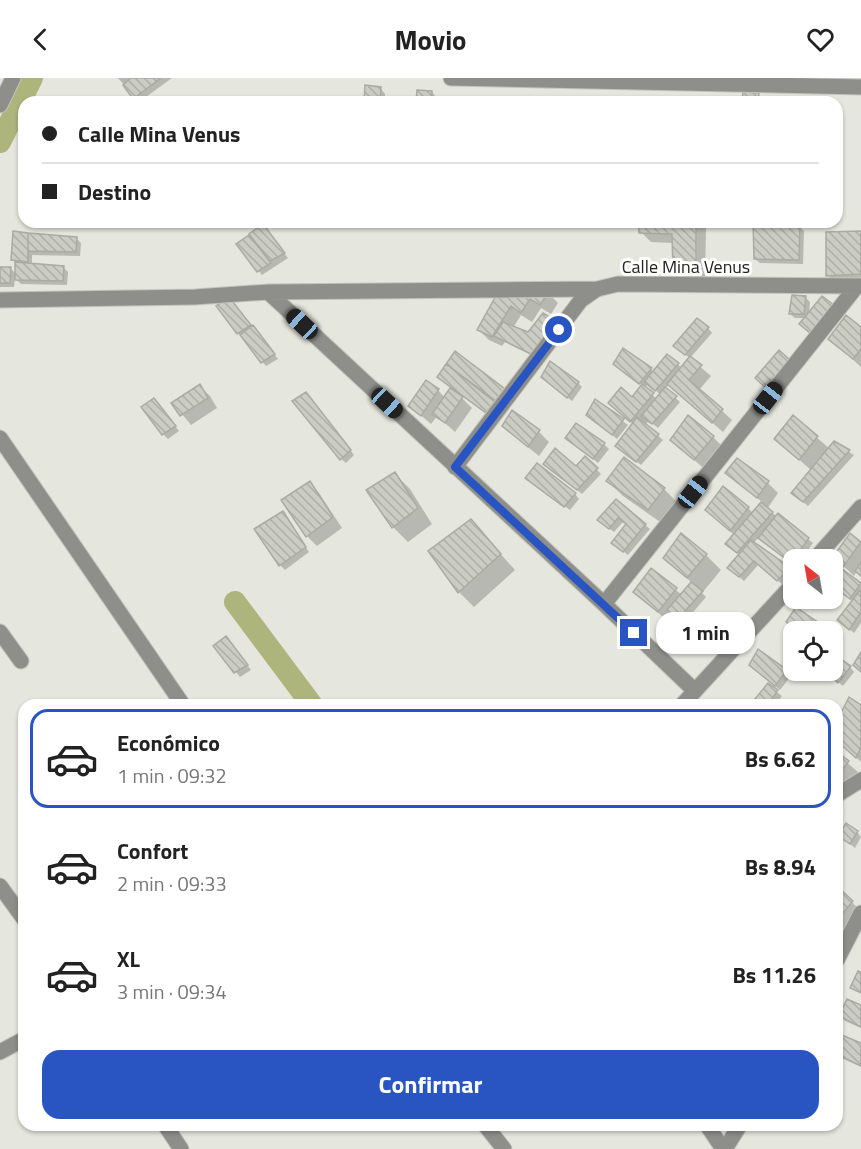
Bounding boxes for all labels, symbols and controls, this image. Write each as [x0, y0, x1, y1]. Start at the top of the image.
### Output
text: Movio [395, 19, 466, 60]
icon: back [24, 23, 57, 56]
icon: heart [804, 23, 837, 56]
text: Calle Mina Venus [78, 117, 241, 151]
text: Destino [78, 175, 151, 209]
street label: Calle Mina Venus [622, 253, 750, 280]
car [283, 305, 321, 343]
route start [545, 316, 572, 343]
car [750, 378, 786, 418]
car [368, 384, 406, 422]
car [675, 472, 711, 512]
north arrow [783, 549, 843, 609]
map controls [783, 549, 843, 681]
callout: 1 min [655, 612, 754, 654]
text: 1 min [681, 617, 730, 648]
route end [620, 619, 647, 646]
button: locate [783, 621, 843, 681]
text: Económico [117, 726, 220, 760]
icon: car [45, 732, 99, 786]
text: Bs 6.62 [745, 742, 816, 776]
text: 1 min · 09:32 [117, 760, 227, 791]
text: Confort [117, 834, 188, 868]
icon: car [45, 840, 99, 894]
text: Bs 8.94 [745, 850, 816, 884]
text: 2 min · 09:33 [117, 868, 227, 899]
text: XL [117, 942, 140, 976]
icon: car [45, 948, 99, 1002]
text: Bs 11.26 [732, 958, 816, 992]
text: 3 min · 09:34 [117, 976, 227, 1007]
button: Confirmar [42, 1050, 819, 1119]

